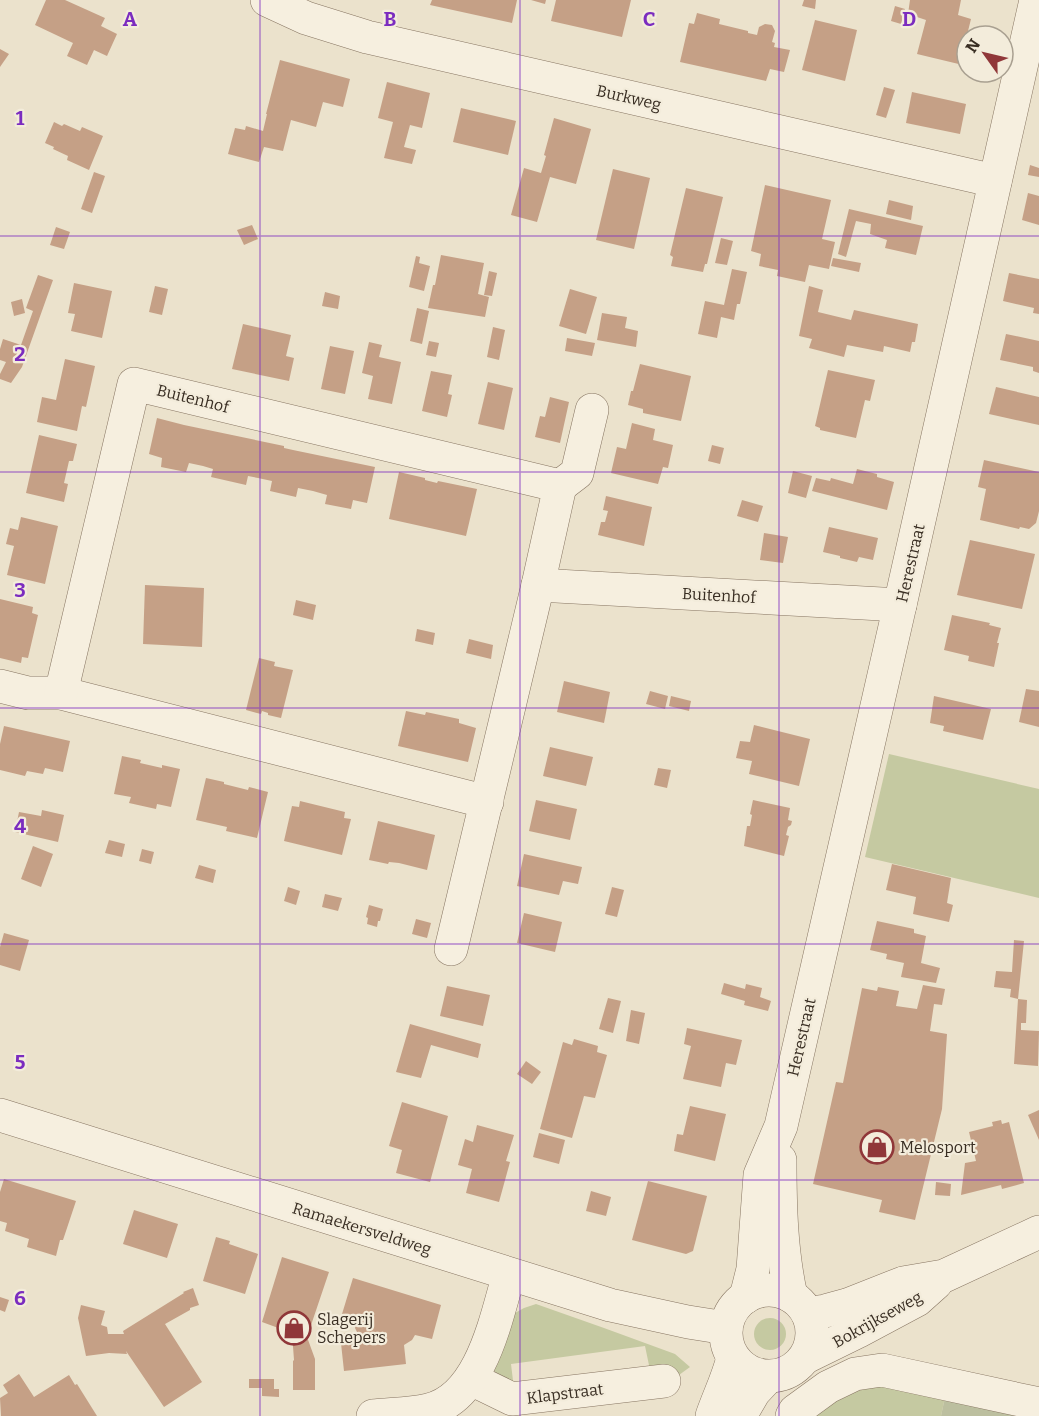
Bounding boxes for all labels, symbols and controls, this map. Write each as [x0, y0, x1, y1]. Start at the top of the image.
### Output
text: A [123, 7, 138, 31]
text: B [384, 7, 397, 31]
text: C [643, 7, 655, 31]
text: D [902, 7, 916, 31]
north arrow [955, 24, 1015, 84]
text: N [962, 35, 984, 56]
street label: Burkweg [595, 81, 663, 114]
text: 1 [16, 106, 25, 130]
text: 2 [14, 342, 26, 366]
street label: Buitenhof [155, 380, 232, 417]
street label: Herestraat [892, 522, 929, 604]
text: 3 [14, 578, 26, 602]
street label: Buitenhof [682, 584, 758, 607]
text: 4 [14, 814, 26, 838]
street label: Herestraat [783, 996, 820, 1078]
text: 5 [15, 1050, 26, 1074]
shop icon: Melosport [859, 1129, 895, 1165]
place label: Melosport [900, 1138, 976, 1157]
street label: Ramaekersveldweg [290, 1198, 434, 1259]
text: 6 [14, 1286, 26, 1310]
street label: Bokrijkseweg [829, 1287, 925, 1352]
shop icon: Slagerij Schepers [276, 1310, 312, 1346]
place label: Slagerij Schepers [317, 1310, 386, 1347]
street label: Klapstraat [526, 1379, 605, 1408]

